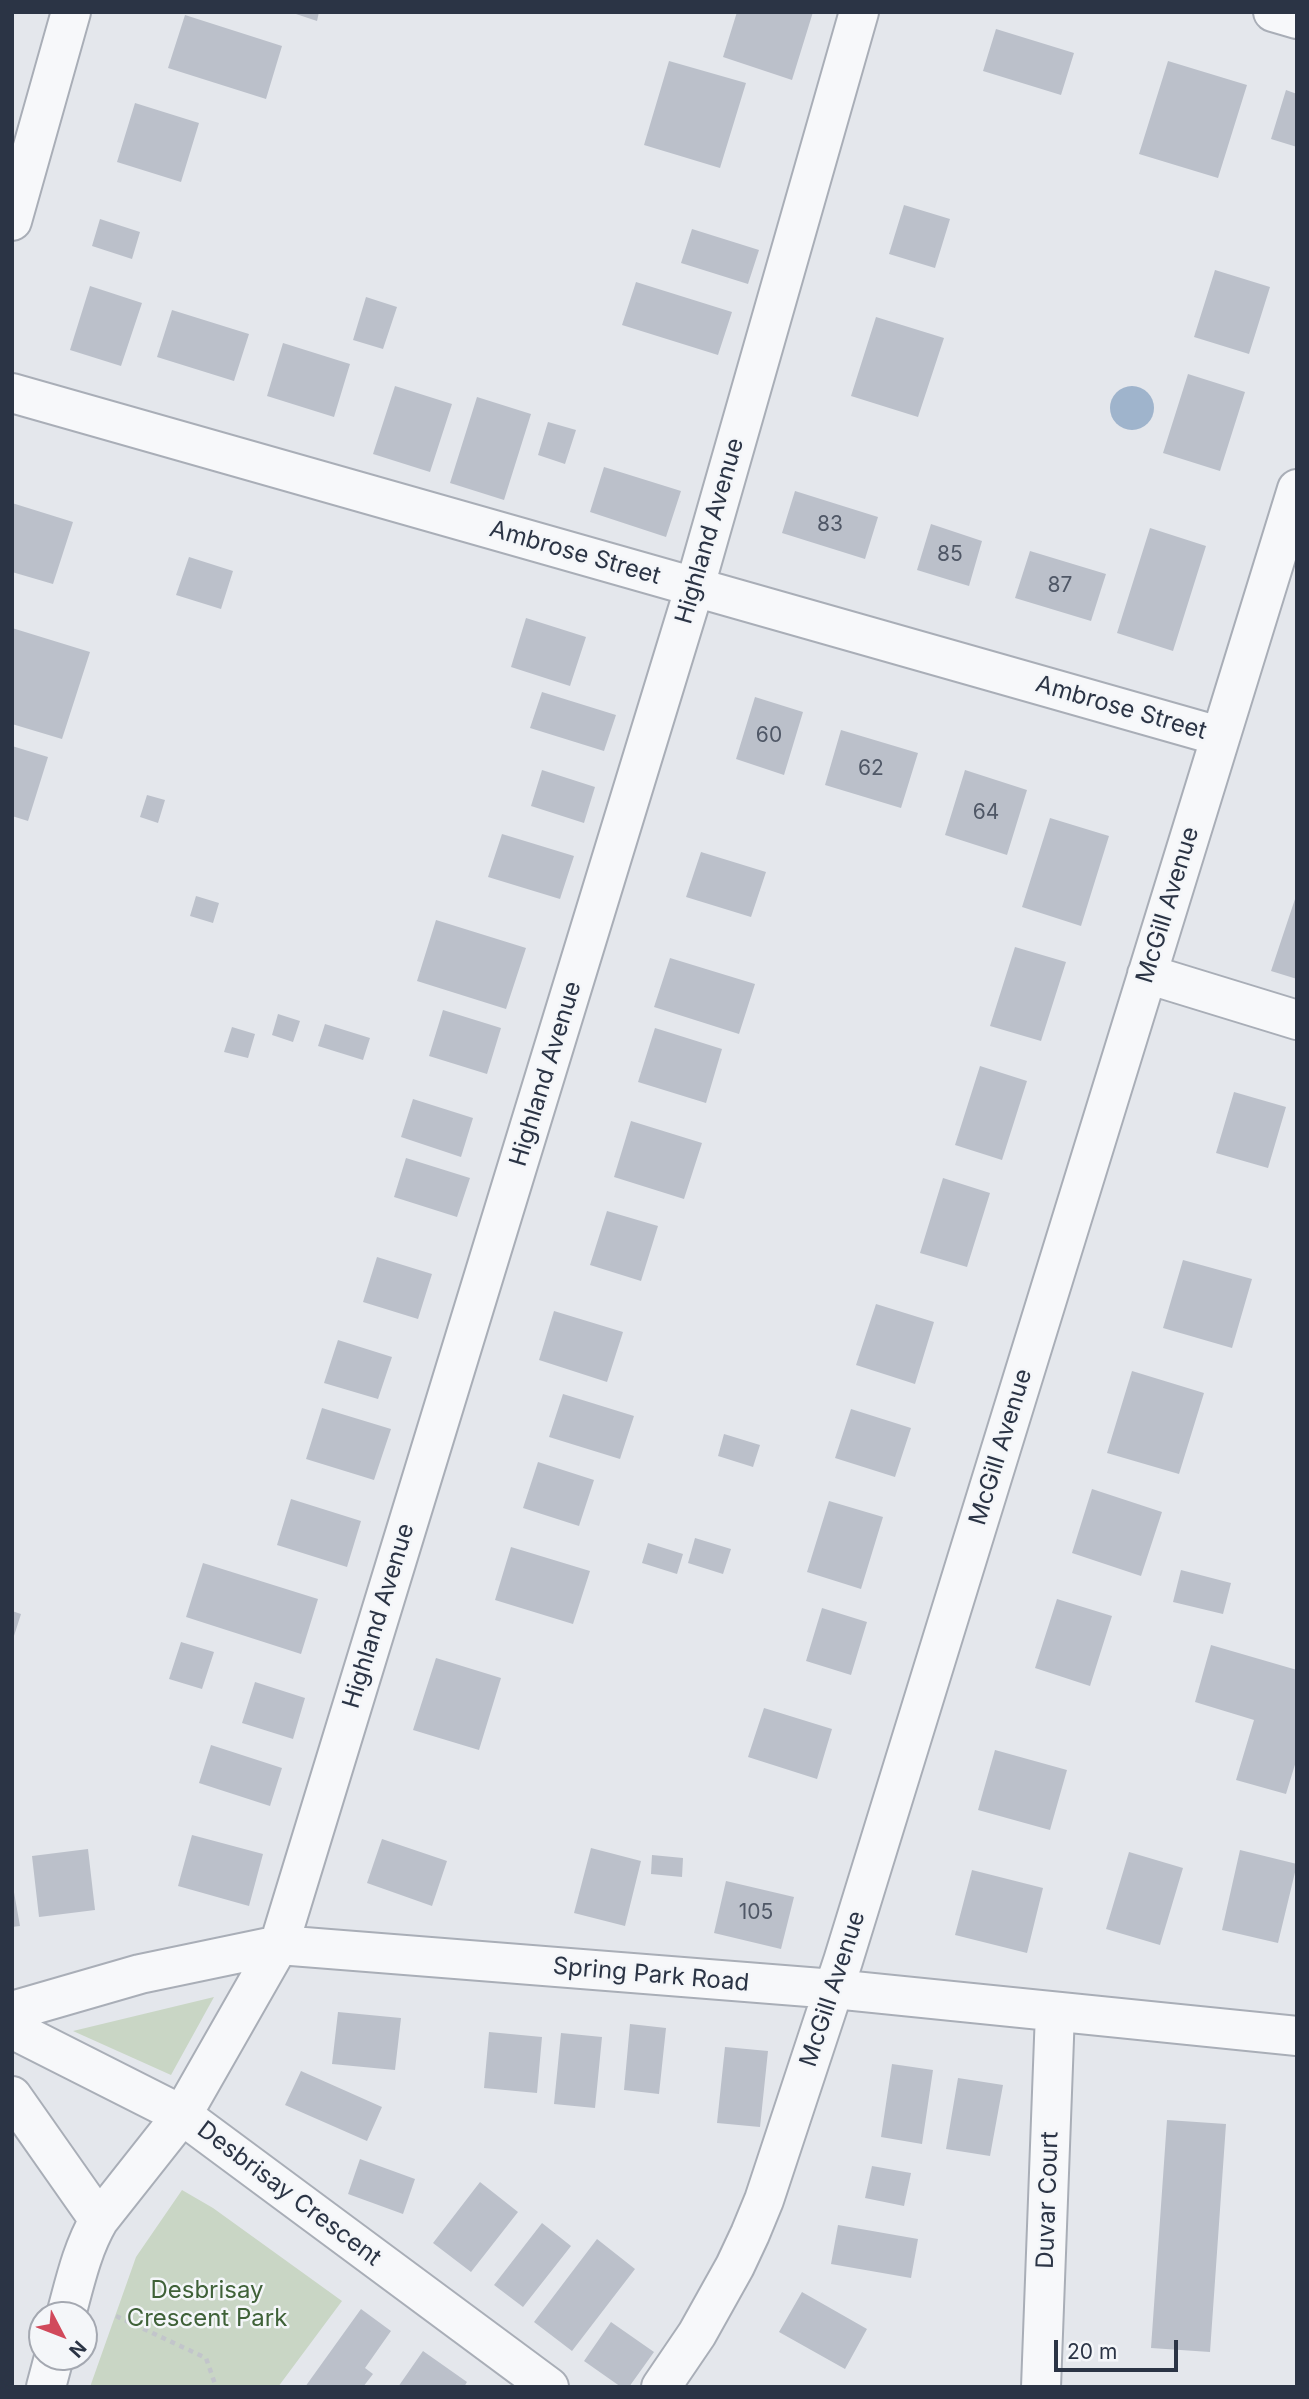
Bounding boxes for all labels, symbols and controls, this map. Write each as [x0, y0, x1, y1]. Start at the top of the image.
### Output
street label: Highland Avenue [670, 435, 750, 627]
house number: 83 [817, 512, 843, 538]
street label: Ambrose Street [486, 515, 664, 591]
house number: 85 [937, 542, 963, 568]
house number: 87 [1048, 573, 1072, 599]
street label: Ambrose Street [1032, 670, 1210, 746]
house number: 60 [756, 723, 782, 749]
house number: 62 [858, 756, 884, 782]
house number: 64 [973, 800, 999, 826]
street label: McGill Avenue [1131, 823, 1205, 987]
street label: Highland Avenue [504, 978, 588, 1170]
street label: McGill Avenue [964, 1365, 1038, 1529]
street label: Highland Avenue [337, 1520, 421, 1712]
house number: 105 [739, 1900, 773, 1926]
street label: McGill Avenue [794, 1908, 872, 2070]
street label: Spring Park Road [552, 1952, 750, 1998]
street label: Desbrisay Crescent [191, 2116, 387, 2272]
street label: Duvar Court [1031, 2131, 1065, 2269]
park label: Desbrisay Crescent Park [127, 2277, 287, 2333]
north arrow [28, 2301, 98, 2371]
scale bar [1057, 2326, 1181, 2370]
text: N [64, 2336, 91, 2362]
text: 20 m [1067, 2339, 1117, 2364]

